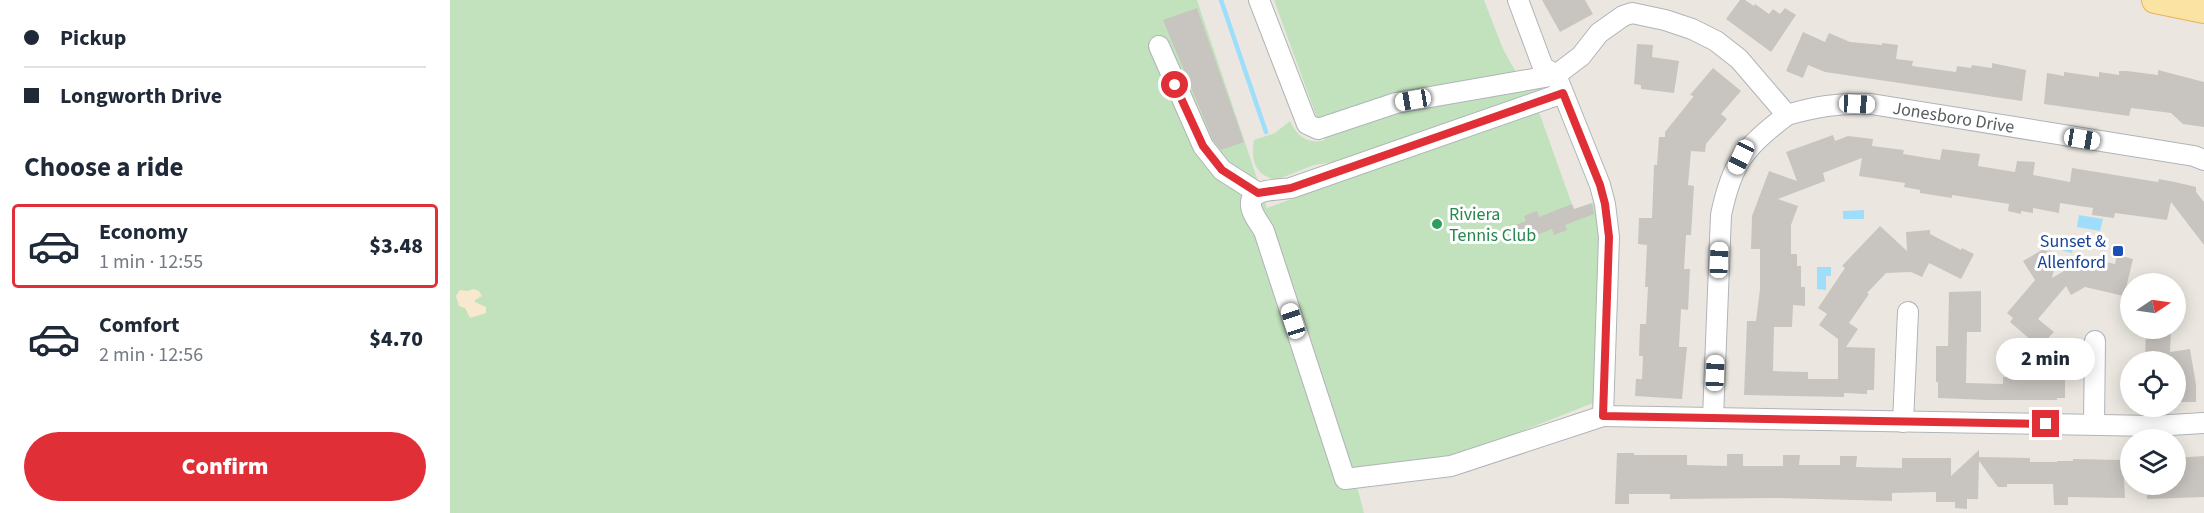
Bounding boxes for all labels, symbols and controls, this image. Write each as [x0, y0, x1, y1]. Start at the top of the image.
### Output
text: Pickup [60, 22, 126, 54]
route start [1161, 71, 1188, 98]
text: Longworth Drive [60, 80, 222, 112]
car [1394, 88, 1432, 112]
car [1839, 94, 1875, 114]
street label: Jonesboro Drive [1891, 96, 2016, 140]
car [2063, 127, 2101, 151]
car [1725, 137, 1757, 177]
text: Choose a ride [24, 148, 184, 187]
place label: Riviera Tennis Club [1449, 202, 1536, 248]
text: Economy [99, 216, 188, 248]
marker: Riviera Tennis Club [1430, 217, 1444, 231]
icon: car [27, 219, 81, 273]
place label: Sunset & Allenford [2037, 229, 2106, 275]
text: $3.48 [369, 230, 423, 262]
car [1709, 242, 1729, 278]
marker: Sunset & Allenford [2111, 244, 2125, 258]
text: 1 min · 12:55 [99, 248, 203, 276]
north arrow [2120, 273, 2186, 339]
map controls [2120, 273, 2186, 495]
car [1279, 301, 1307, 341]
text: Comfort [99, 309, 180, 341]
icon: car [27, 312, 81, 366]
text: $4.70 [369, 323, 423, 355]
callout: 2 min [1996, 337, 2096, 379]
text: 2 min · 12:56 [99, 341, 203, 369]
text: 2 min [2021, 345, 2070, 373]
button: locate [2120, 351, 2186, 417]
car [1705, 355, 1725, 391]
route end [2032, 410, 2059, 437]
button: layers [2120, 429, 2186, 495]
button: Confirm [24, 432, 426, 501]

